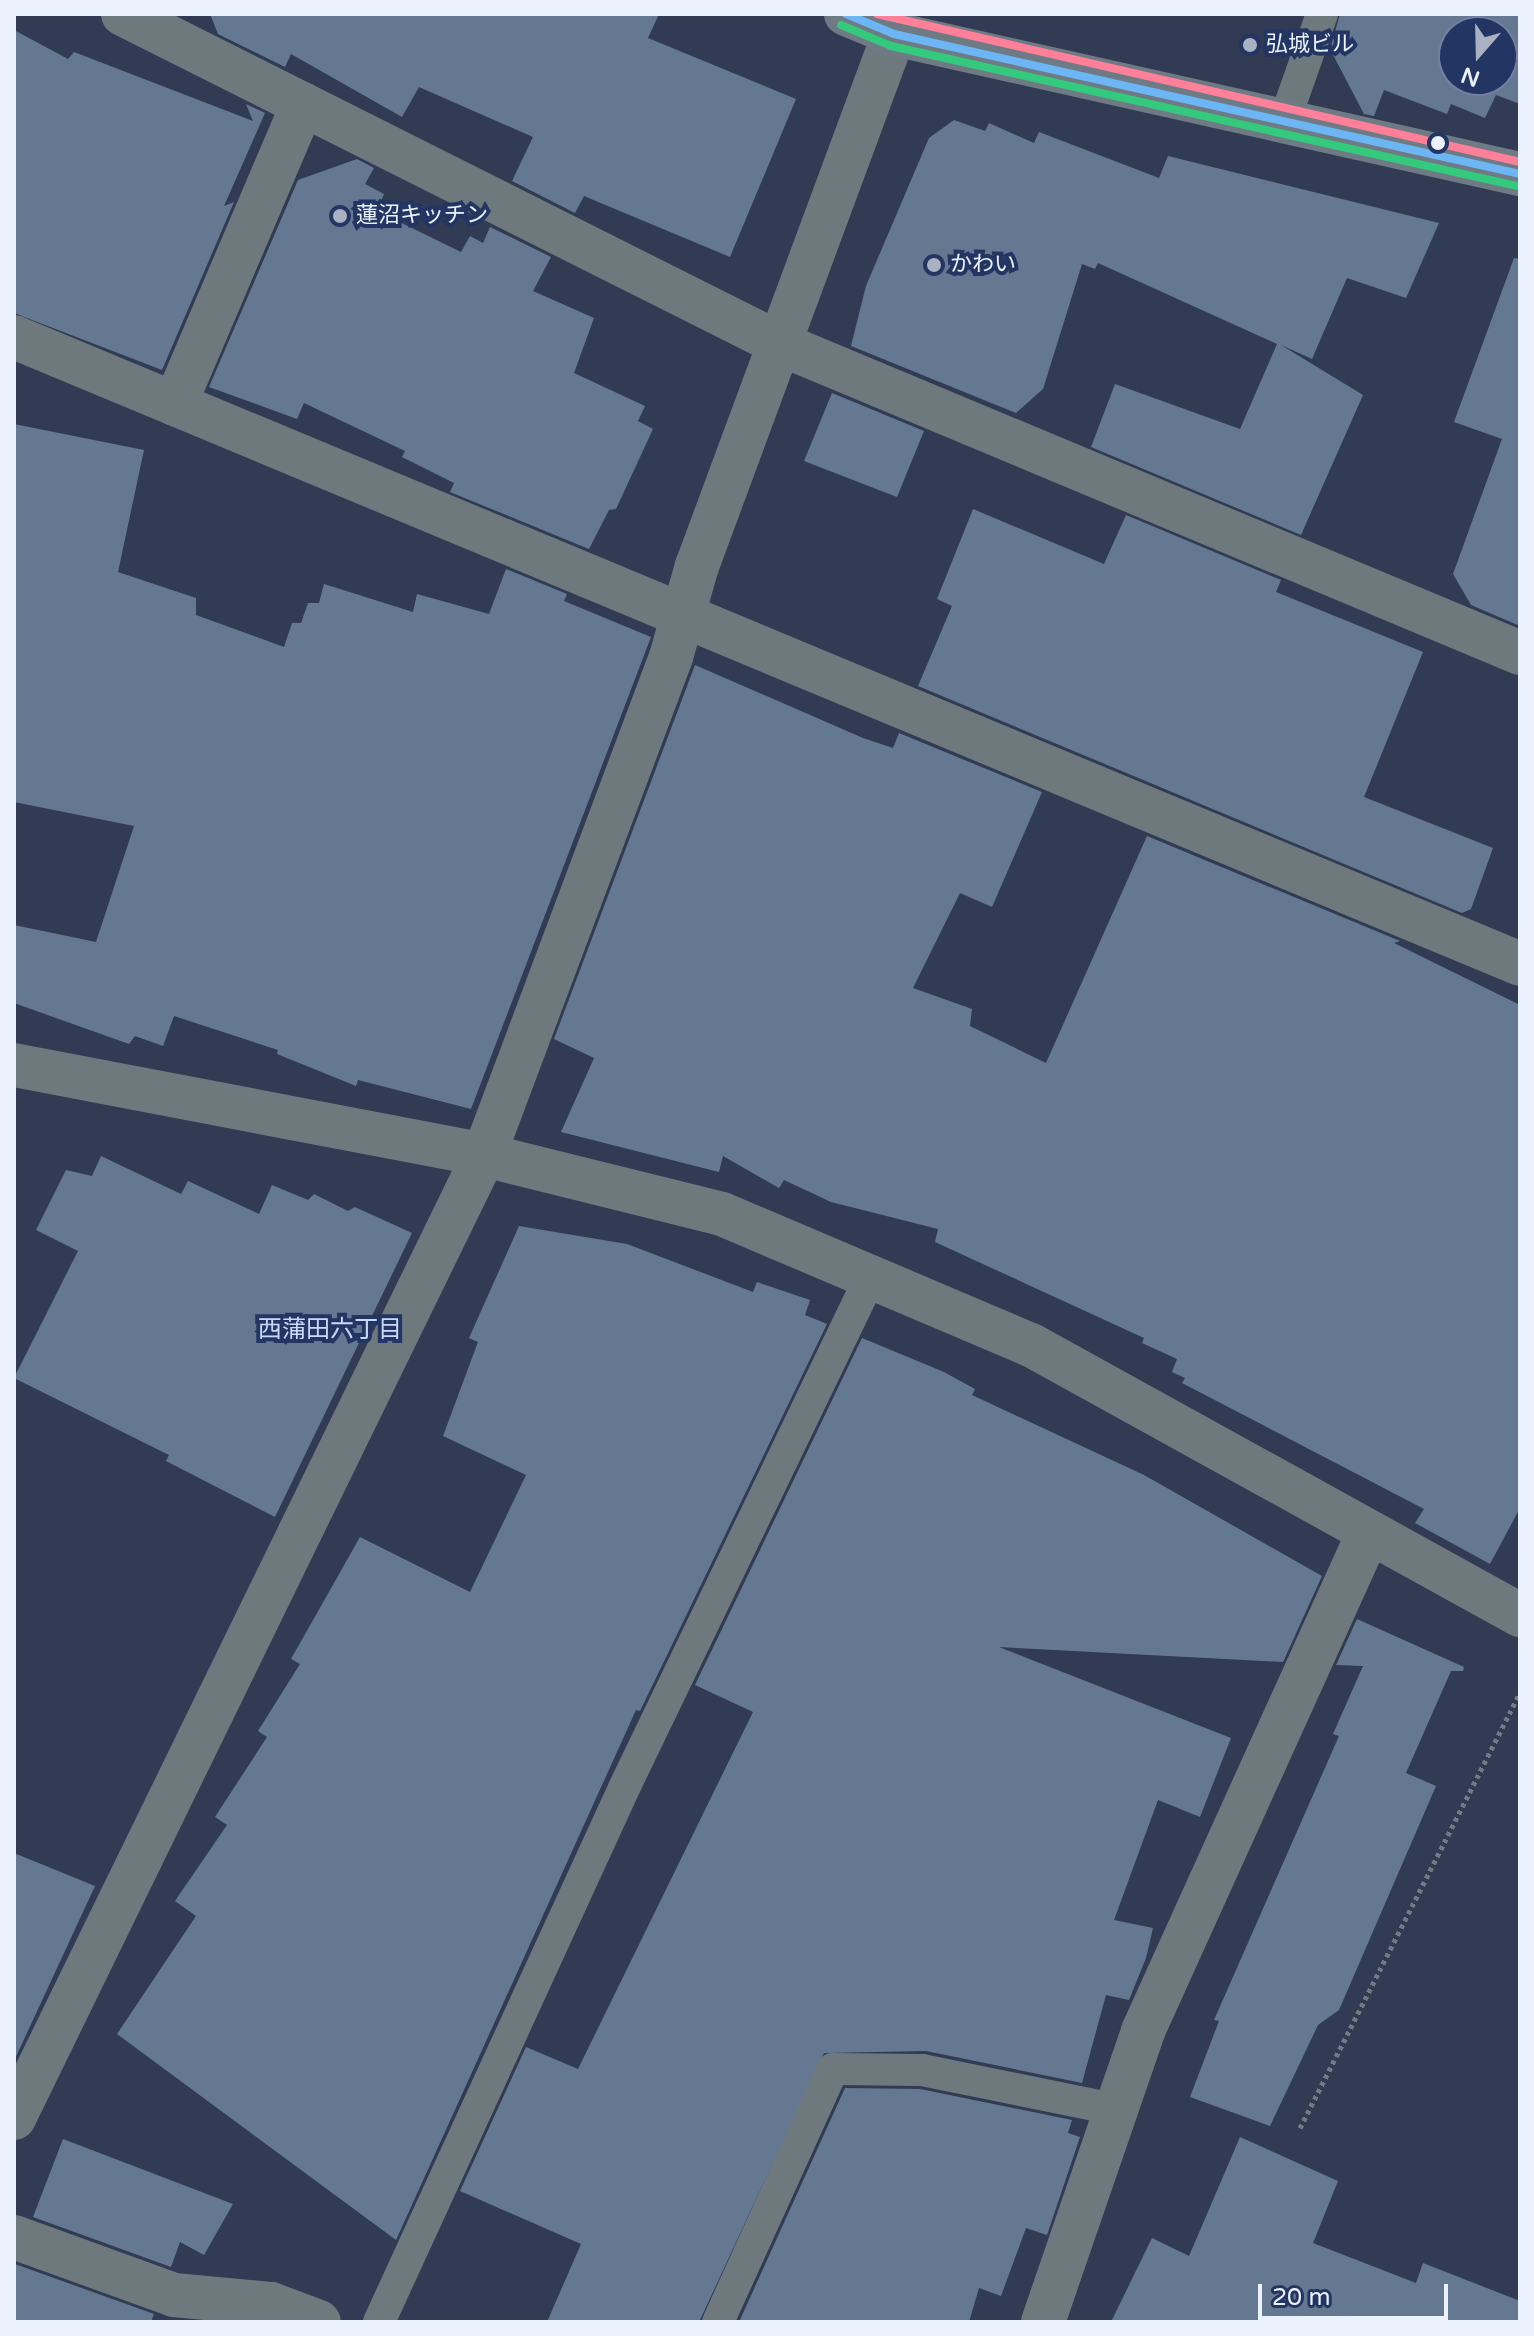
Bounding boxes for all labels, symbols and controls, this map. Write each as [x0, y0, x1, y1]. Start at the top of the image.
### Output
north arrow [1438, 16, 1518, 96]
place label: 弘城ビル [1266, 32, 1354, 58]
marker: 弘城ビル [1241, 36, 1259, 54]
text: N [1458, 61, 1483, 92]
unlabelled marker [1430, 135, 1446, 151]
place label: 蓮沼キッチン [356, 203, 488, 229]
marker: 蓮沼キッチン [331, 207, 349, 225]
place label: かわい [950, 252, 1016, 278]
marker: かわい [925, 256, 943, 274]
district label: 西蒲田六丁目 [258, 1316, 402, 1344]
scale bar [1262, 2268, 1452, 2318]
text: 20 m [1272, 2283, 1330, 2312]

